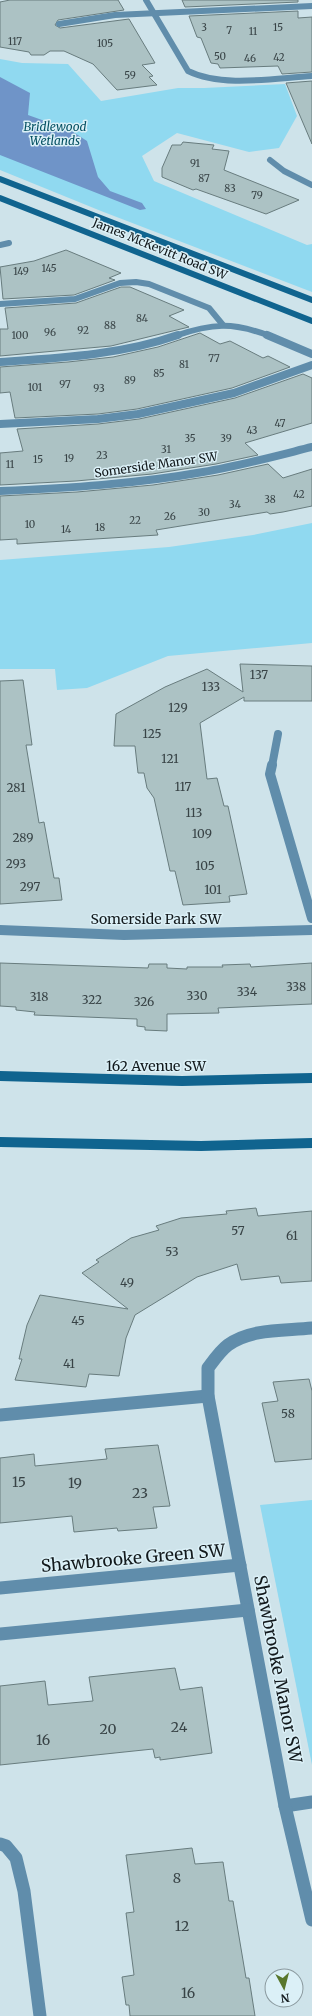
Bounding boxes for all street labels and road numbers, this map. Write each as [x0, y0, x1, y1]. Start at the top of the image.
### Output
street label: James McKevitt Road SW [90, 214, 231, 283]
street label: Somerside Manor SW [93, 448, 220, 481]
street label: Somerside Park SW [90, 910, 223, 928]
street label: 162 Avenue SW [106, 1057, 207, 1075]
street label: Shawbrooke Green SW [40, 1539, 227, 1577]
street label: Shawbrooke Manor SW [249, 1573, 307, 1766]

